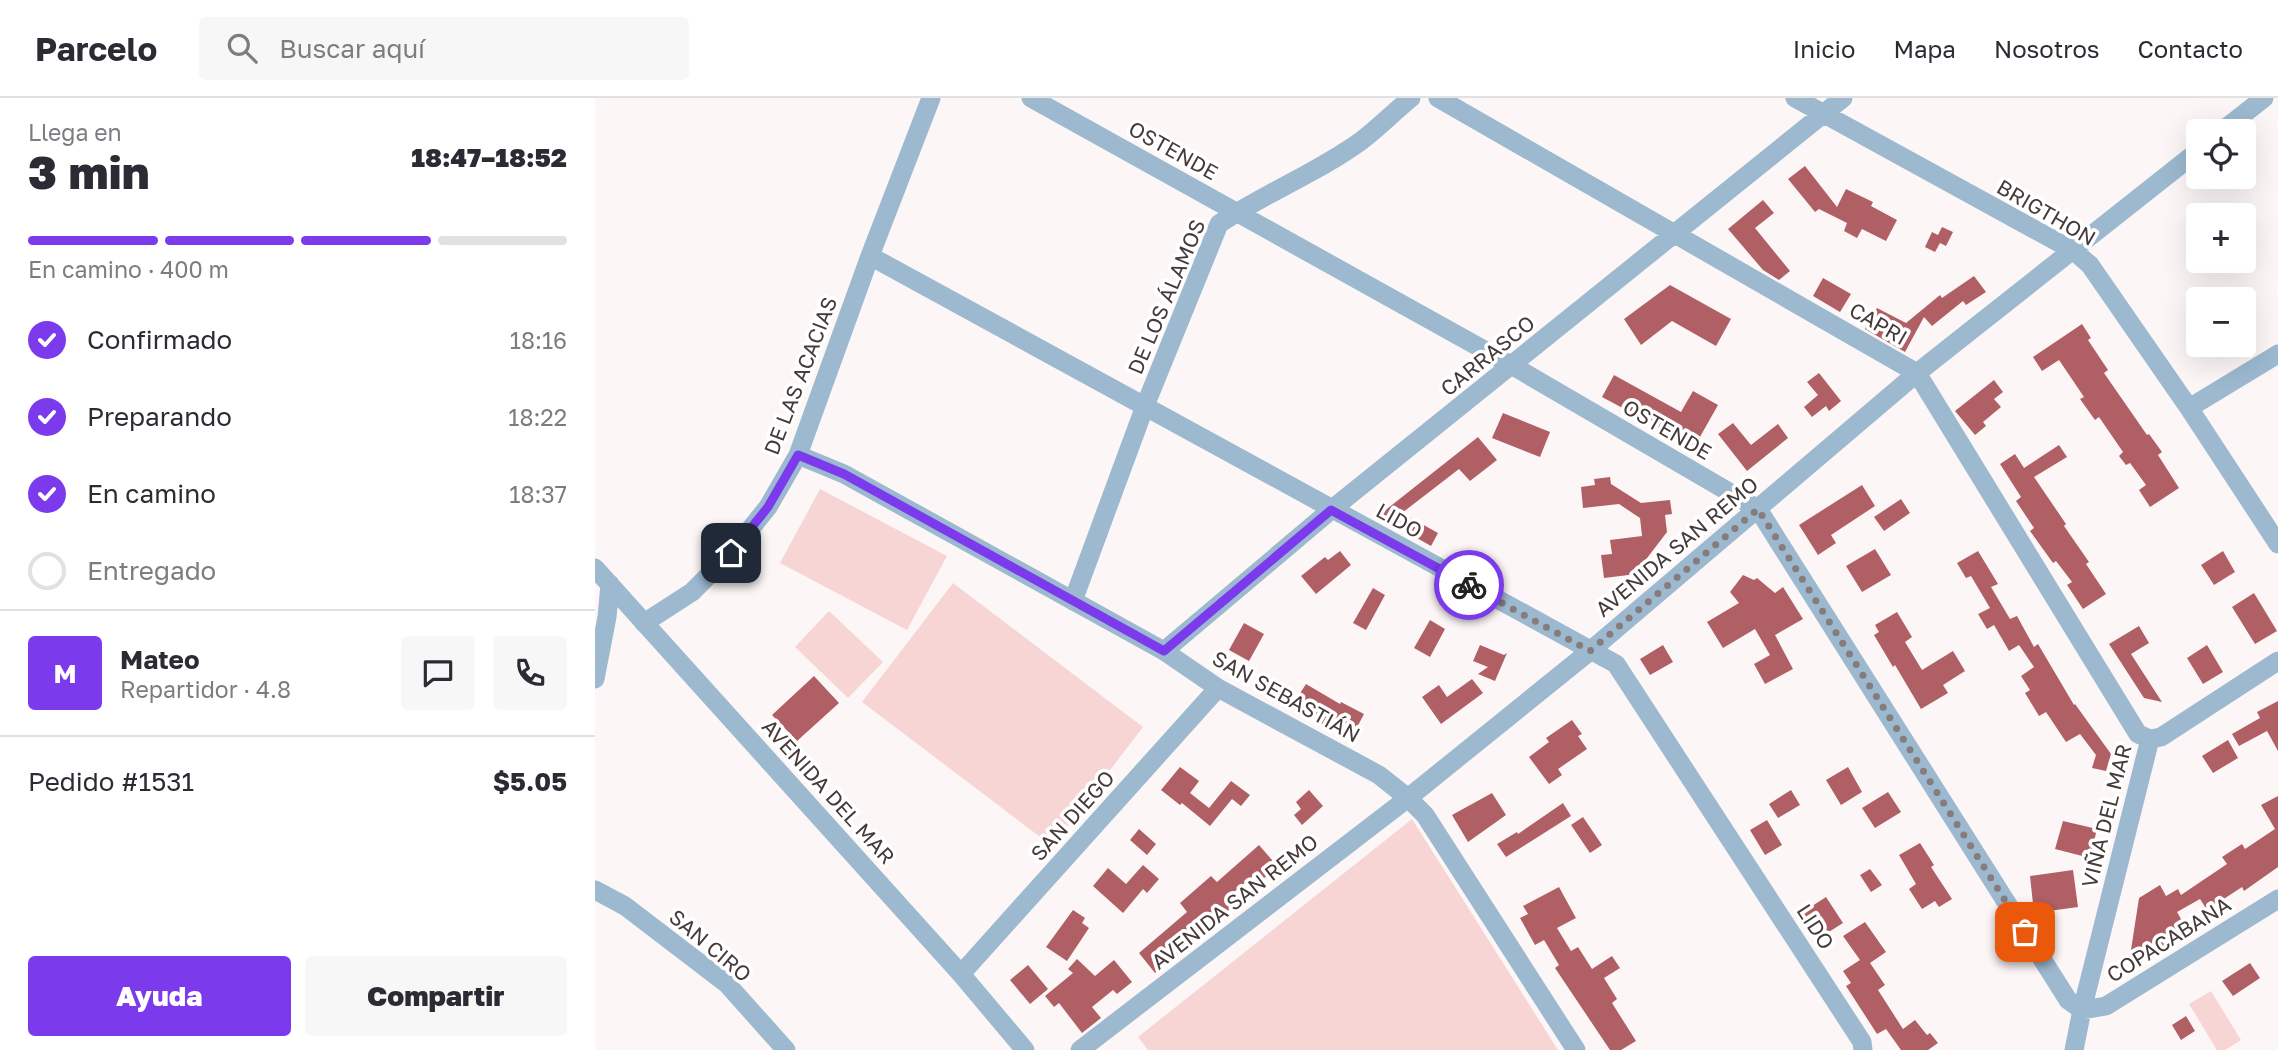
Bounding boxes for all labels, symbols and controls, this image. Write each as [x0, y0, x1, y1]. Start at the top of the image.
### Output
search box [199, 17, 689, 80]
text: Parcelo [35, 29, 157, 68]
icon: search [223, 29, 261, 67]
text: Buscar aquí [279, 33, 425, 64]
text: Inicio [1793, 34, 1855, 63]
text: Mapa [1893, 34, 1956, 63]
text: Nosotros [1994, 34, 2100, 63]
text: Contacto [2138, 34, 2243, 63]
street label: OSTENDE [1124, 115, 1223, 185]
text: Llega en [28, 118, 122, 146]
map controls [2186, 119, 2256, 357]
button: locate [2186, 119, 2256, 189]
text: 18:47–18:52 [411, 142, 567, 173]
text: 3 min [28, 144, 150, 199]
street label: BRIGTHON [1992, 173, 2101, 251]
button: + [2186, 203, 2256, 273]
street label: DE LOS ÁLAMOS [1122, 215, 1210, 378]
text: En camino · 400 m [28, 255, 229, 283]
button: − [2186, 287, 2256, 357]
street label: DE LAS ACACIAS [758, 293, 842, 458]
street label: CAPRI [1845, 296, 1912, 350]
street label: CARRASCO [1435, 309, 1540, 401]
icon: check [28, 321, 66, 359]
text: Confirmado [87, 324, 232, 355]
text: 18:16 [510, 326, 567, 354]
street label: OSTENDE [1619, 393, 1716, 465]
icon: check [28, 398, 66, 436]
text: Preparando [87, 401, 232, 432]
text: 18:22 [508, 403, 567, 431]
street label: AVENIDA SAN REMO [1590, 471, 1763, 622]
icon: check [28, 475, 66, 513]
text: En camino [87, 478, 216, 509]
text: 18:37 [509, 480, 567, 508]
street label: LIDO [1372, 497, 1427, 543]
pin [701, 523, 761, 583]
icon: home [712, 534, 750, 572]
courier [1434, 550, 1504, 620]
text: Entregado [87, 555, 216, 586]
icon: bike [1450, 566, 1488, 604]
button: chat [401, 636, 475, 710]
button: phone [493, 636, 567, 710]
text: Mateo [120, 644, 200, 675]
street label: SAN SEBASTIÁN [1208, 645, 1365, 748]
text: M [53, 658, 77, 689]
text: Repartidor · 4.8 [120, 675, 291, 703]
street label: AVENIDA DEL MAR [757, 713, 901, 869]
street label: VIÑA DEL MAR [2076, 741, 2136, 890]
street label: SAN DIEGO [1025, 765, 1120, 866]
text: Pedido #1531 [28, 766, 194, 797]
text: $5.05 [493, 766, 567, 797]
street label: AVENIDA SAN REMO [1146, 828, 1323, 974]
street label: COPACABANA [2102, 891, 2235, 988]
street label: LIDO [1792, 899, 1840, 954]
pin [1995, 902, 2055, 962]
street label: SAN CIRO [664, 903, 757, 987]
icon: bag [2006, 913, 2044, 951]
button: Ayuda [28, 956, 291, 1036]
button: Compartir [305, 956, 567, 1036]

